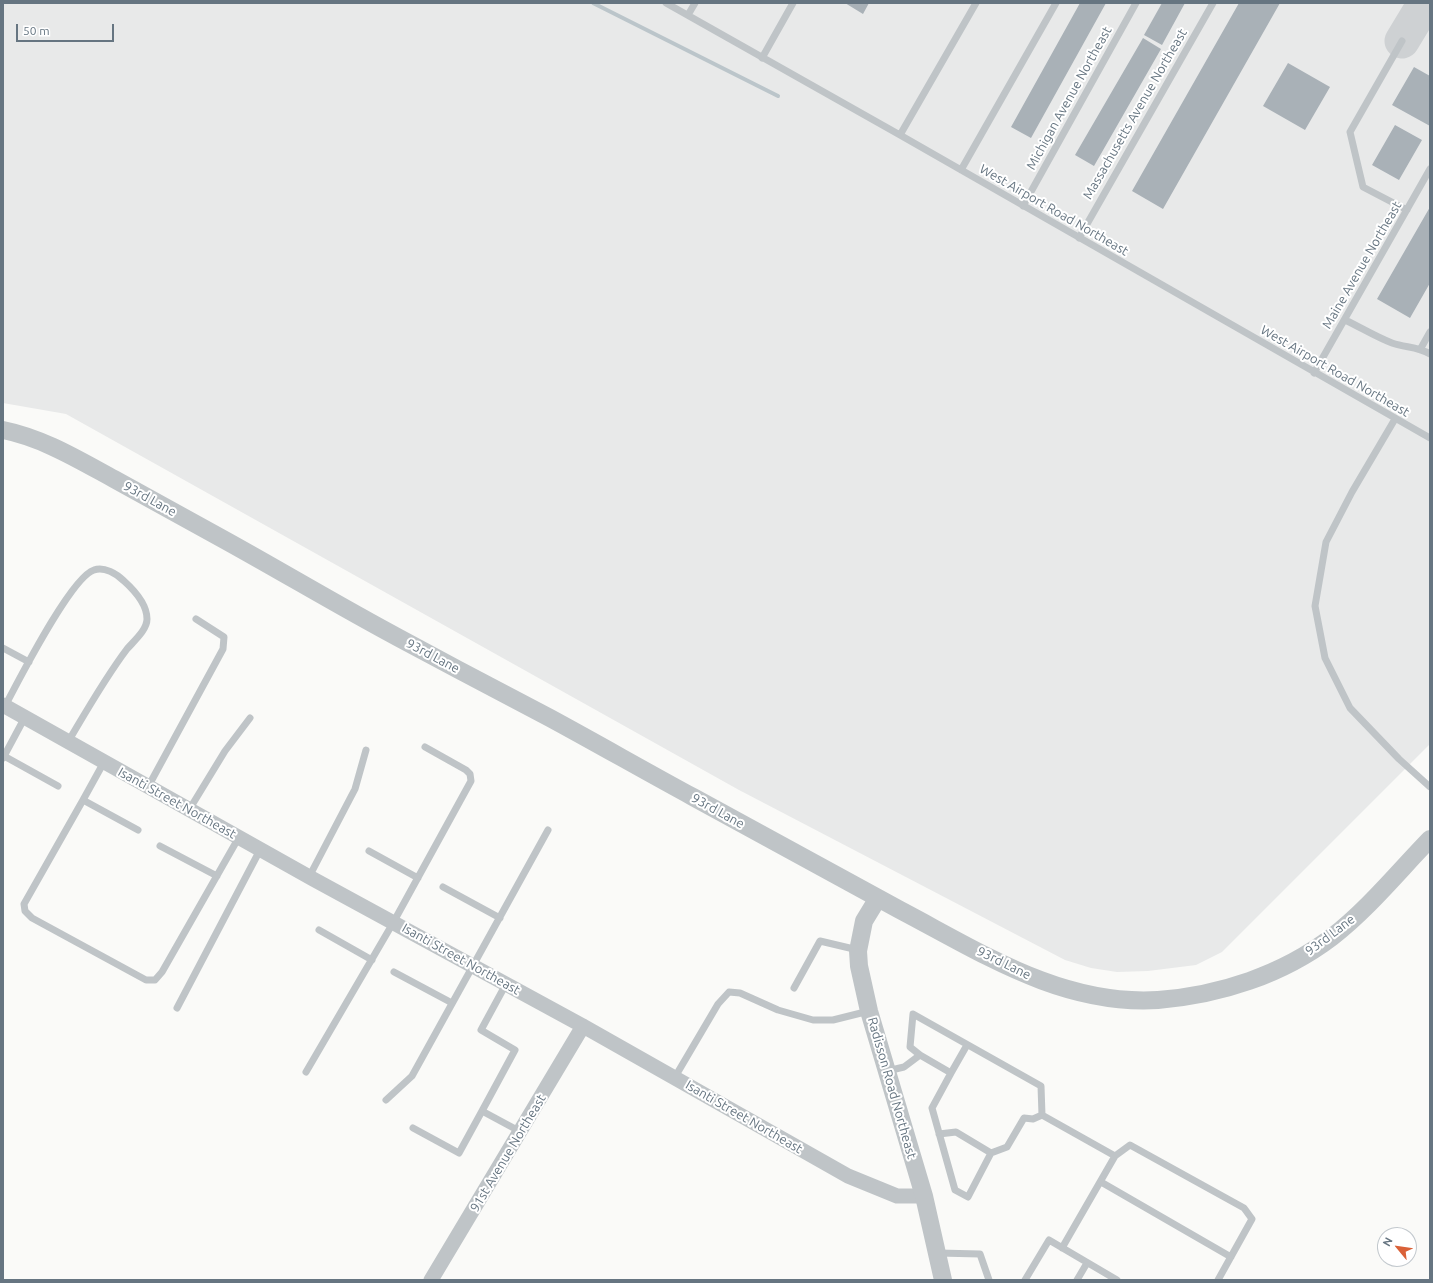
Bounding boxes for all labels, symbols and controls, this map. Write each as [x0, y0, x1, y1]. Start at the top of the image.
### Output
scale bar [18, 16, 116, 42]
text: 50 m [23, 24, 50, 37]
street label: Michigan Avenue Northeast [1023, 24, 1115, 172]
street label: Massachusetts Avenue Northeast [1080, 26, 1190, 202]
street label: West Airport Road Northeast [977, 161, 1131, 259]
street label: Maine Avenue Northeast [1319, 199, 1405, 331]
street label: West Airport Road Northeast [1258, 322, 1412, 420]
street label: 93rd Lane [121, 478, 179, 520]
street label: 93rd Lane [404, 635, 462, 677]
street label: Isanti Street Northeast [115, 764, 239, 842]
street label: 93rd Lane [689, 790, 747, 832]
street label: 93rd Lane [1302, 911, 1358, 959]
street label: Isanti Street Northeast [399, 920, 523, 998]
street label: 93rd Lane [974, 943, 1034, 983]
street label: Radisson Road Northeast [864, 1015, 920, 1161]
street label: Isanti Street Northeast [683, 1077, 805, 1157]
street label: 91st Avenue Northeast [467, 1092, 549, 1214]
north arrow [1377, 1227, 1417, 1267]
text: N [1380, 1235, 1395, 1248]

